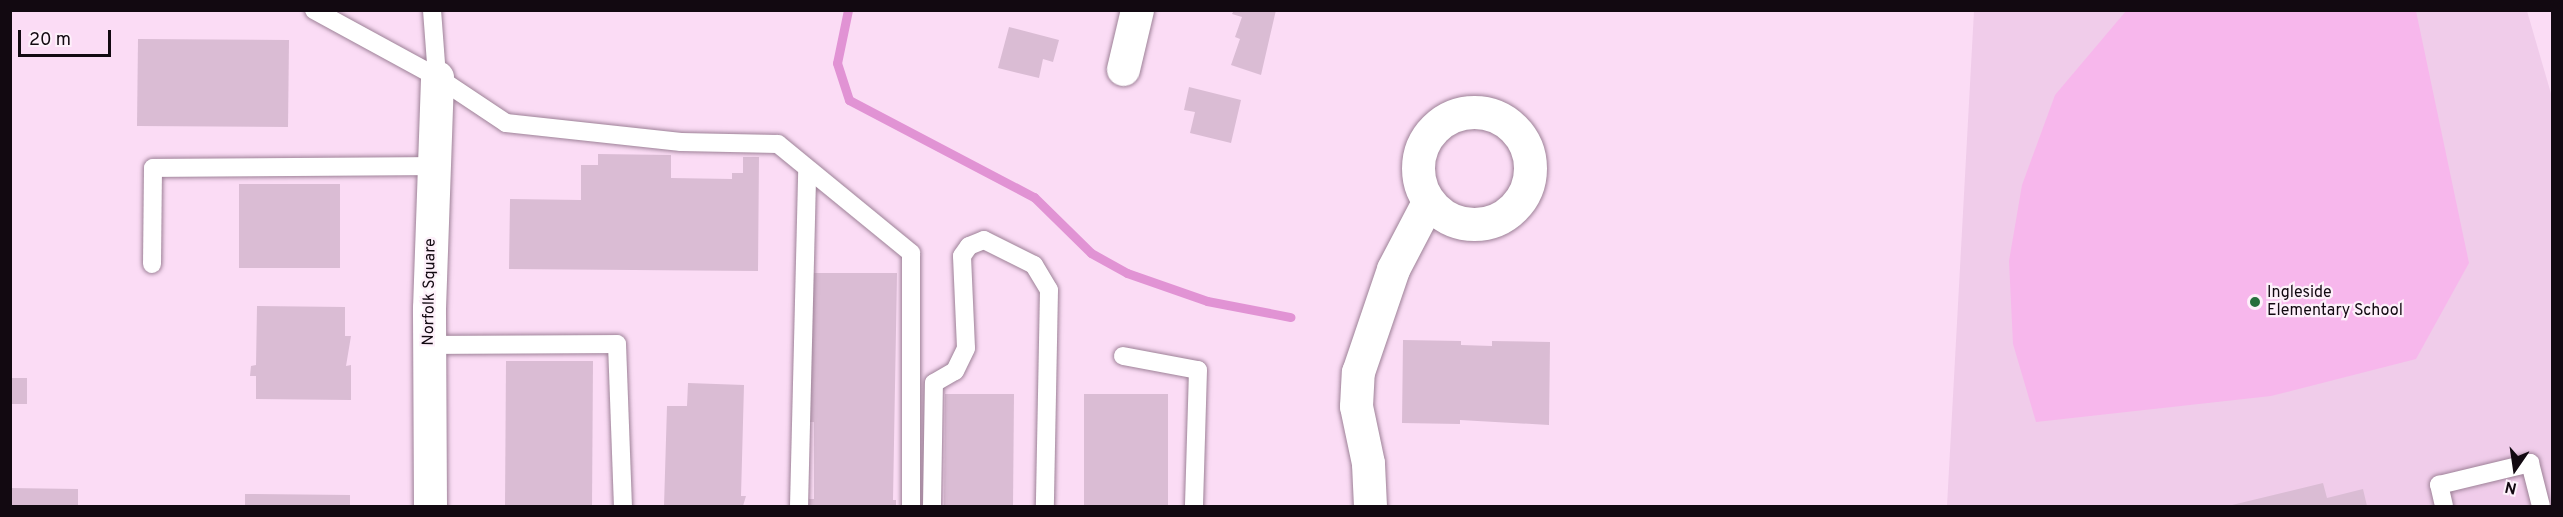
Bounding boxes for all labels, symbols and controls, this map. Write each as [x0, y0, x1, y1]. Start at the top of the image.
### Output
scale bar [21, 18, 114, 56]
text: 20 m [29, 29, 71, 52]
street label: Norfolk Square [419, 238, 441, 346]
place label: Ingleside Elementary School [2267, 283, 2403, 321]
marker: Ingleside Elementary School [2248, 295, 2262, 309]
north arrow [2485, 439, 2545, 499]
text: N [2503, 476, 2519, 498]

